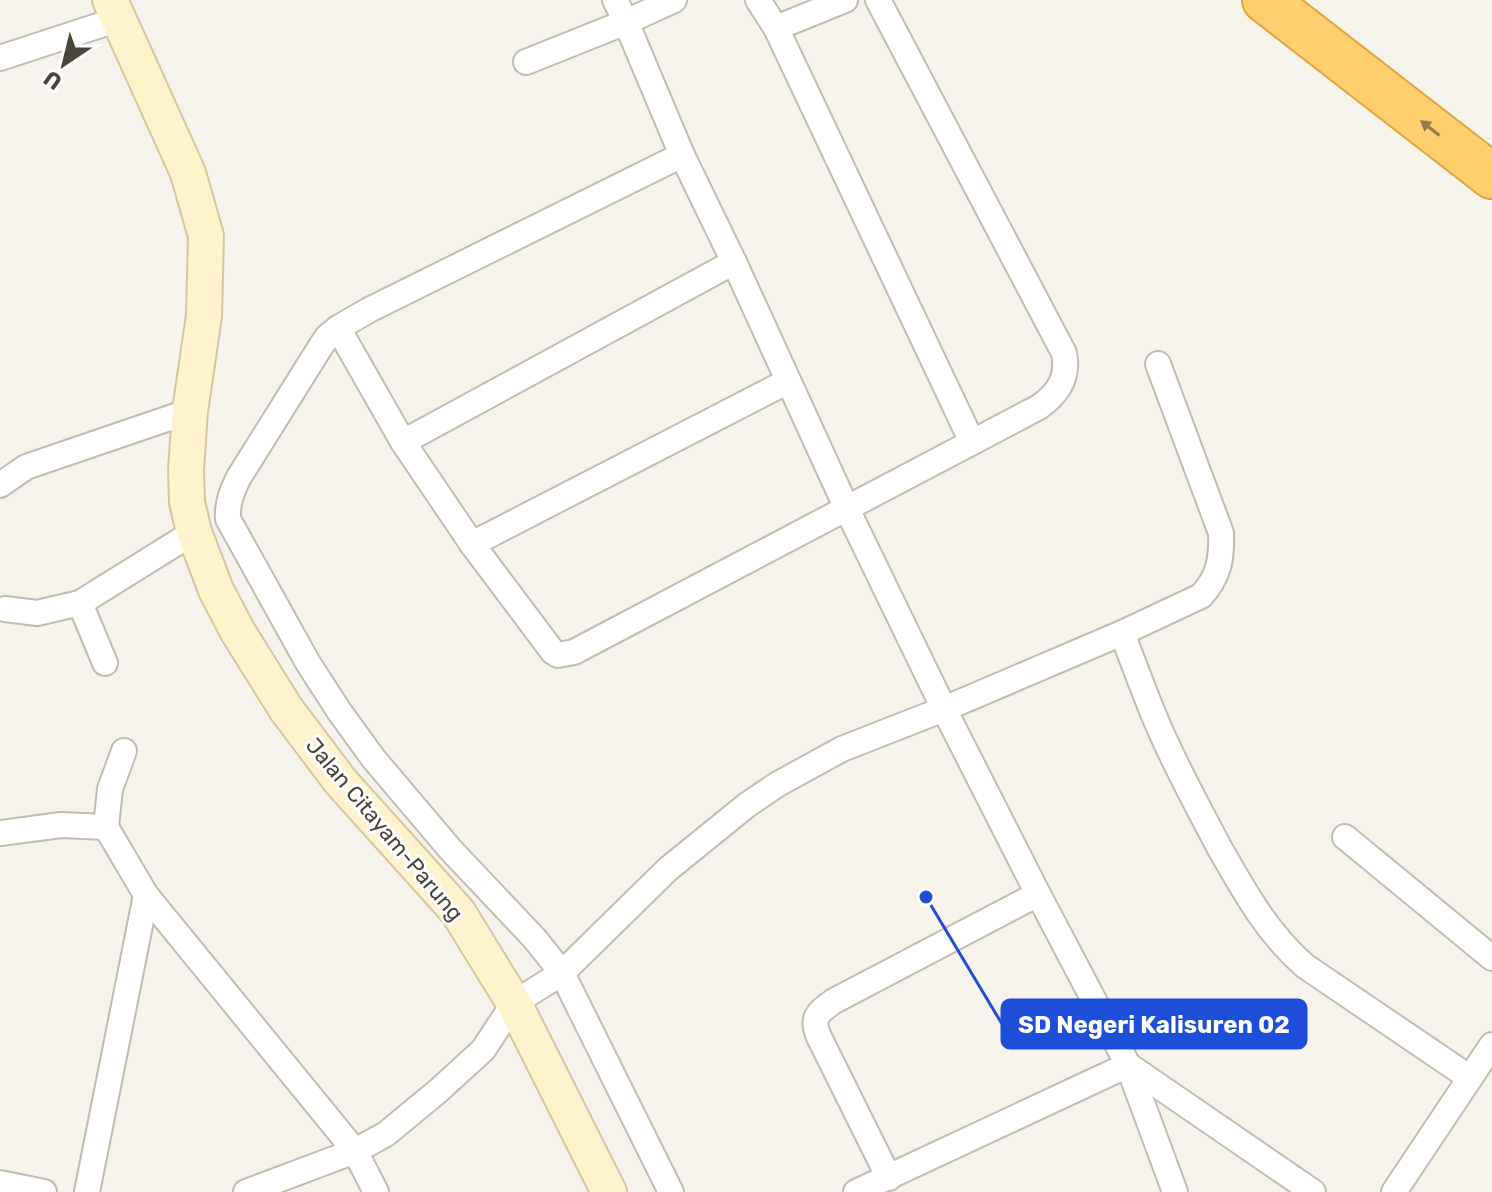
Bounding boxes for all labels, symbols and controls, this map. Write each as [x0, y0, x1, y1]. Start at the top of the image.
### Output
north arrow [24, 24, 104, 104]
text: U [39, 64, 67, 96]
one-way arrow [1420, 121, 1440, 137]
street label: Jalan Citayam-Parung [300, 732, 469, 926]
callout: SD Negeri Kalisuren 02 [1002, 1000, 1306, 1048]
text: SD Negeri Kalisuren 02 [1018, 1011, 1290, 1039]

